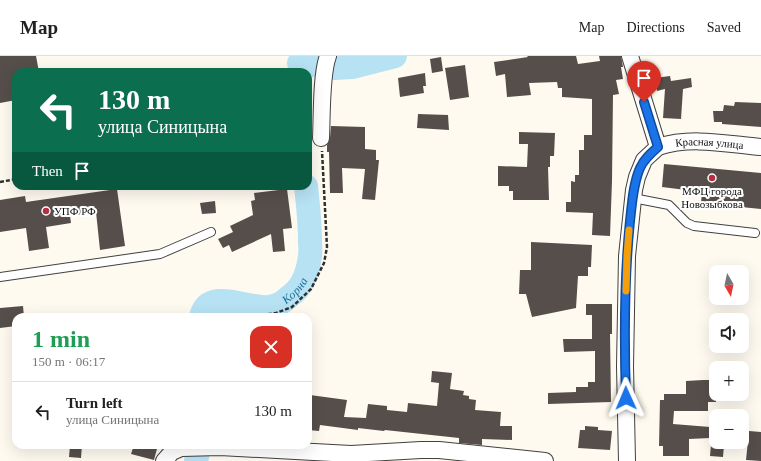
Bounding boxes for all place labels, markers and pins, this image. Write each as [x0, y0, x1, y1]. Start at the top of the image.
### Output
pin [627, 61, 661, 102]
marker: МФЦ города Новозыбкова [707, 173, 717, 183]
place label: МФЦ города Новозыбкова [681, 185, 743, 210]
place label: УПФ РФ [54, 205, 96, 217]
marker: УПФ РФ [41, 206, 51, 216]

